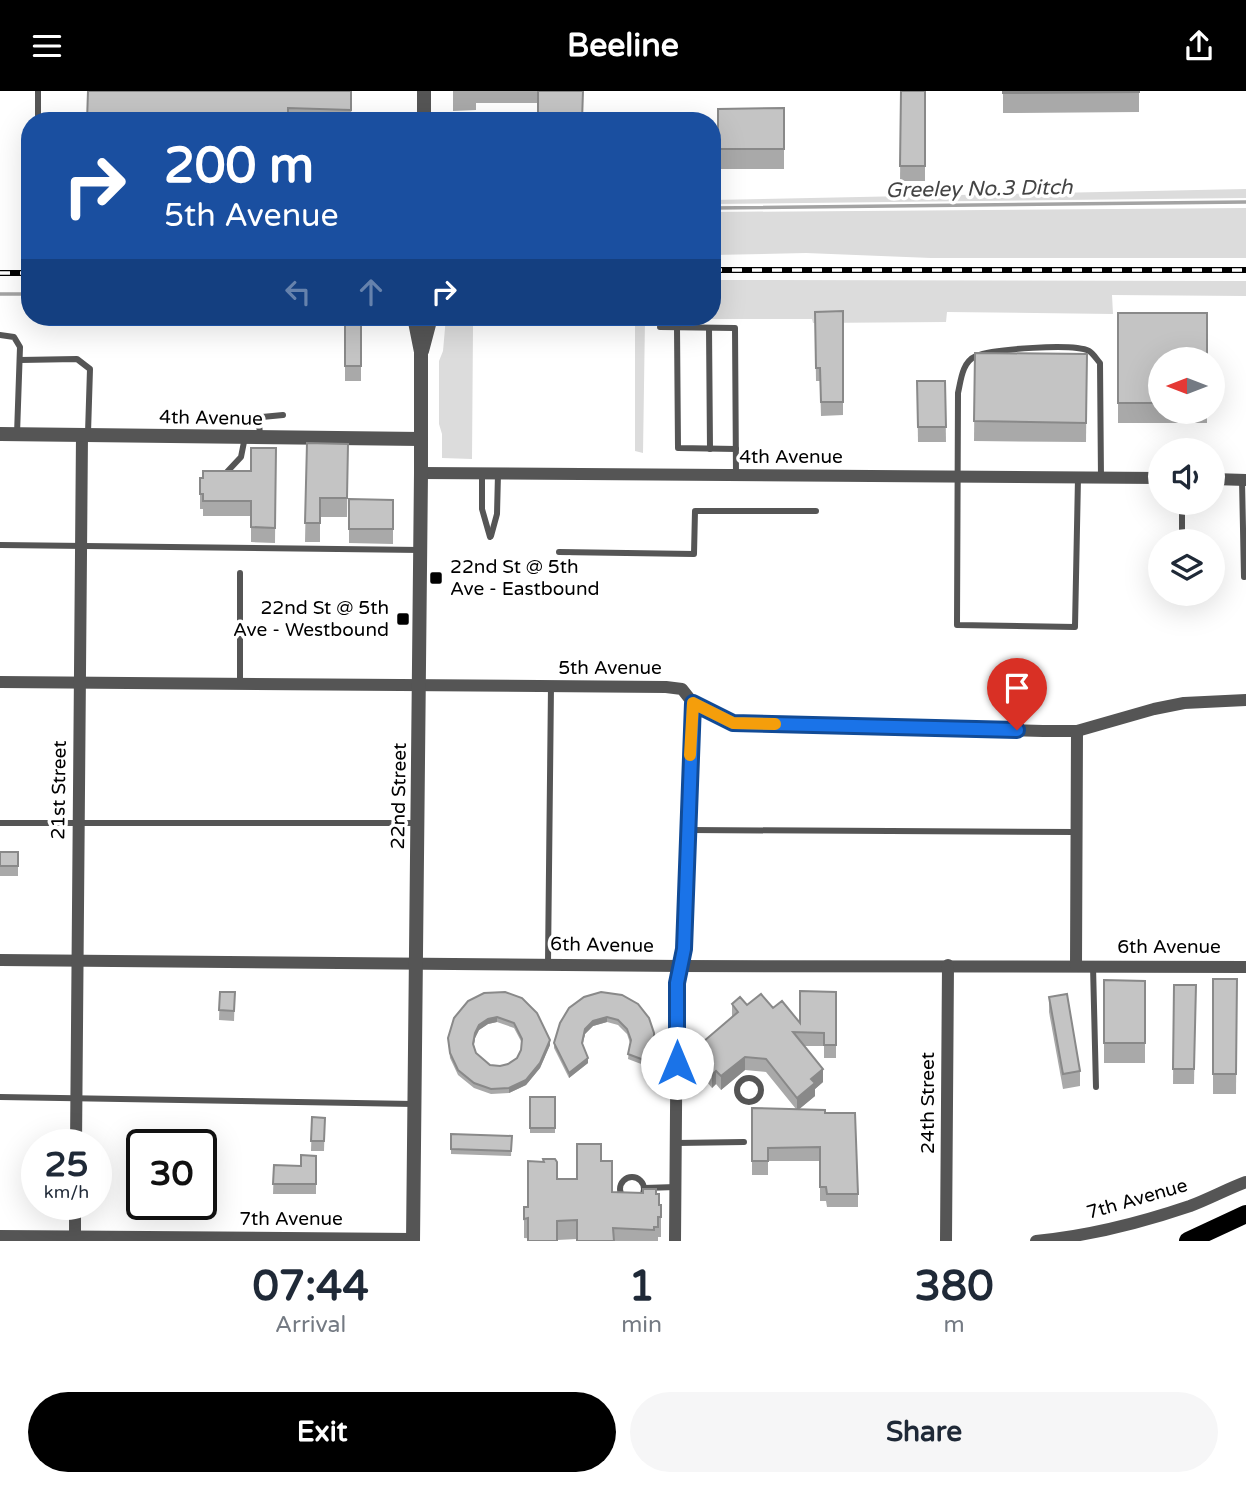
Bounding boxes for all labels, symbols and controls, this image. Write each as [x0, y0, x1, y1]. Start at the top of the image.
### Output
icon: menu [28, 27, 66, 65]
text: Beeline [567, 27, 679, 65]
icon: share [1180, 27, 1218, 65]
text: 200 m [164, 137, 314, 196]
icon: right [49, 140, 140, 231]
water label: Greeley No.3 Ditch [885, 175, 1074, 203]
text: 5th Avenue [164, 197, 339, 235]
icon: left [279, 273, 317, 311]
icon: ahead [352, 273, 390, 311]
icon: right [425, 273, 463, 311]
north arrow [1148, 347, 1225, 423]
map controls [1148, 347, 1225, 606]
street label: 4th Avenue [159, 406, 263, 430]
button: sound [1148, 438, 1225, 515]
street label: 4th Avenue [739, 446, 843, 468]
button: layers [1148, 529, 1225, 606]
place label: 22nd St @ 5th Ave - Eastbound [450, 556, 599, 600]
marker: 22nd St @ 5th Ave - Eastbound [428, 570, 444, 586]
place label: 22nd St @ 5th Ave - Westbound [233, 597, 389, 641]
marker: 22nd St @ 5th Ave - Westbound [395, 611, 411, 627]
street label: 5th Avenue [558, 657, 662, 679]
pin [987, 658, 1047, 730]
icon: arrive [998, 669, 1036, 707]
street label: 21st Street [47, 740, 71, 840]
street label: 22nd Street [387, 742, 411, 850]
street label: 6th Avenue [550, 933, 654, 957]
street label: 6th Avenue [1117, 936, 1221, 958]
position arrow [640, 1026, 714, 1100]
street label: 24th Street [917, 1052, 939, 1154]
speed limit sign: 30 [126, 1129, 217, 1220]
text: 25 [45, 1144, 88, 1186]
street label: 7th Avenue [1084, 1174, 1190, 1224]
text: km/h [44, 1181, 89, 1203]
street label: 7th Avenue [239, 1208, 343, 1230]
text: 07:44 [252, 1261, 369, 1312]
text: 1 [628, 1261, 655, 1312]
text: 380 [914, 1261, 994, 1312]
text: Arrival [275, 1311, 346, 1339]
text: min [621, 1311, 662, 1339]
text: m [943, 1311, 965, 1339]
button: Exit [28, 1392, 616, 1472]
button: Share [630, 1392, 1218, 1472]

